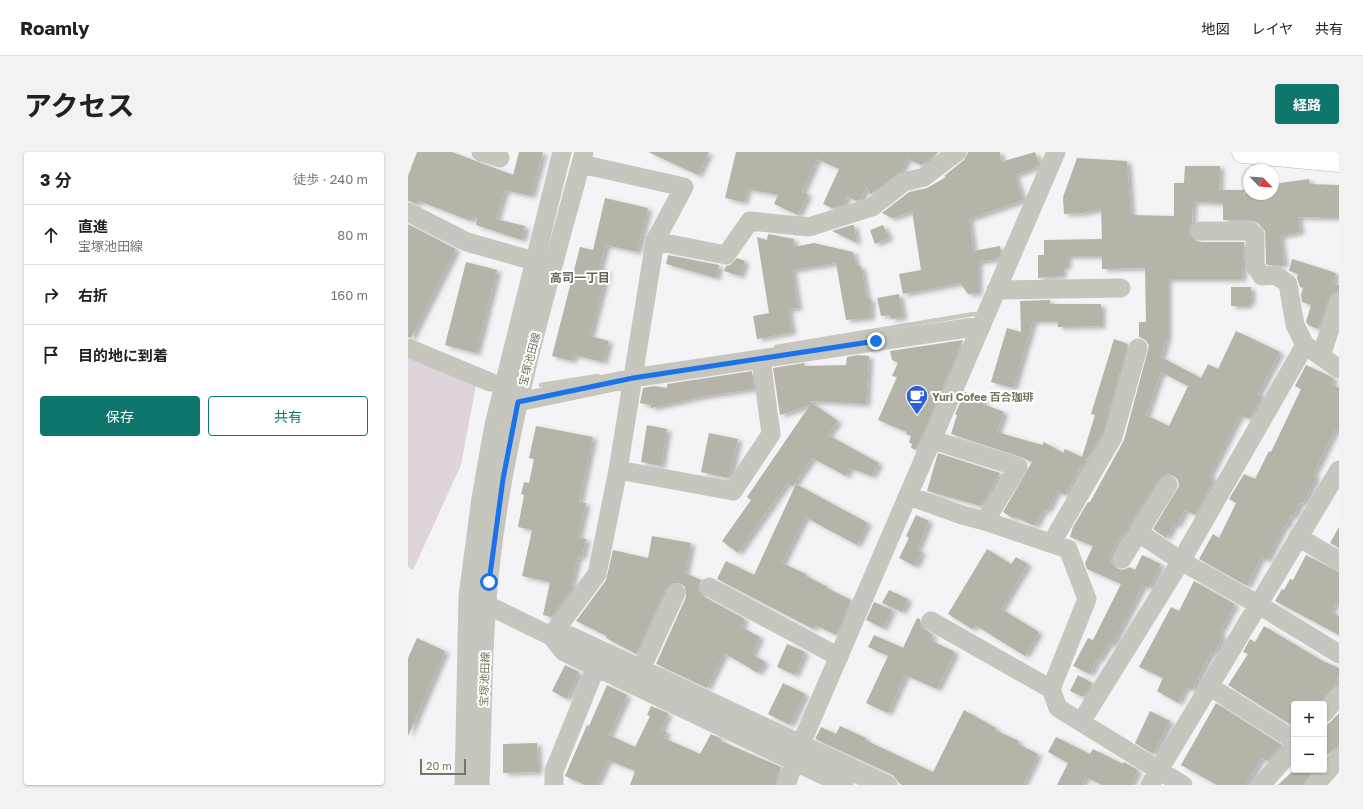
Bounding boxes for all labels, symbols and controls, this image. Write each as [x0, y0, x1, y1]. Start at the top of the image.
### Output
text: Roamly [20, 16, 89, 39]
text: 地図 [1201, 20, 1229, 37]
text: レイヤ [1251, 20, 1293, 37]
text: 共有 [1315, 20, 1343, 37]
button: 経路 [1275, 84, 1339, 124]
text: アクセス [24, 89, 135, 122]
north arrow [1243, 164, 1279, 200]
text: 3 分 [40, 169, 72, 190]
text: 徒歩 · 240 m [293, 171, 368, 187]
text: 直進 [78, 217, 108, 235]
icon: ahead [40, 224, 62, 246]
text: 80 m [337, 227, 368, 243]
text: 宝塚池田線 [78, 238, 143, 254]
district label: 高司一丁目 [550, 270, 610, 285]
icon: right [40, 284, 62, 306]
text: 右折 [78, 286, 108, 304]
text: 160 m [331, 287, 368, 303]
street label: 宝塚池田線 [516, 331, 542, 387]
route end [867, 332, 885, 350]
icon: arrive [40, 344, 62, 366]
text: 目的地に到着 [78, 346, 168, 364]
cafe icon: Yuri Cofee 百合珈琲 [904, 383, 930, 416]
place label: Yuri Cofee 百合珈琲 [932, 390, 1034, 403]
button: 保存 [40, 396, 200, 436]
button: 共有 [208, 396, 368, 436]
route start [480, 573, 498, 591]
street label: 宝塚池田線 [477, 651, 491, 707]
map controls [1291, 701, 1327, 773]
button: + [1291, 701, 1327, 737]
button: − [1291, 737, 1327, 773]
scale bar [420, 757, 466, 776]
text: 20 m [426, 759, 452, 772]

